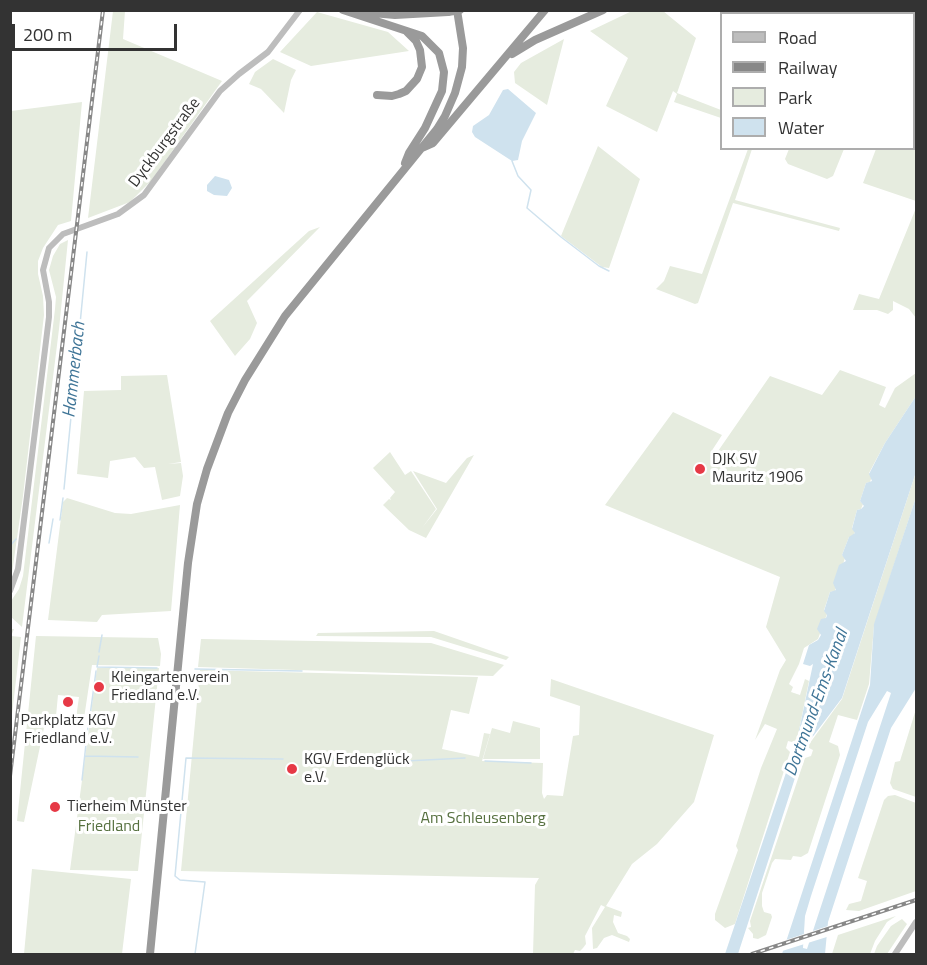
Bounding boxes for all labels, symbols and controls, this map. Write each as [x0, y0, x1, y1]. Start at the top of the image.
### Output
scale bar [15, 12, 180, 50]
legend [720, 12, 915, 150]
text: 200 m [23, 21, 72, 48]
text: Road [778, 24, 817, 51]
text: Railway [778, 54, 837, 81]
text: Park [778, 84, 812, 111]
street label: Dyckburgstraße [125, 95, 205, 191]
text: Water [778, 114, 824, 141]
water label: Hammerbach [59, 321, 91, 419]
place label: DJK SV Mauritz 1906 [712, 450, 803, 488]
marker: DJK SV Mauritz 1906 [693, 462, 707, 476]
water label: Dortmund-Ems-Kanal [780, 627, 854, 779]
place label: Kleingartenverein Friedland e.V. [111, 668, 229, 706]
marker: Kleingartenverein Friedland e.V. [92, 680, 106, 694]
marker: Parkplatz KGV Friedland e.V. [61, 695, 75, 709]
place label: Parkplatz KGV Friedland e.V. [20, 711, 116, 749]
place label: KGV Erdenglück e.V. [304, 750, 410, 788]
marker: KGV Erdenglück e.V. [285, 762, 299, 776]
place label: Tierheim Münster [67, 797, 187, 817]
marker: Tierheim Münster [48, 800, 62, 814]
park label: Am Schleusenberg [420, 809, 546, 829]
park label: Friedland [78, 817, 140, 837]

